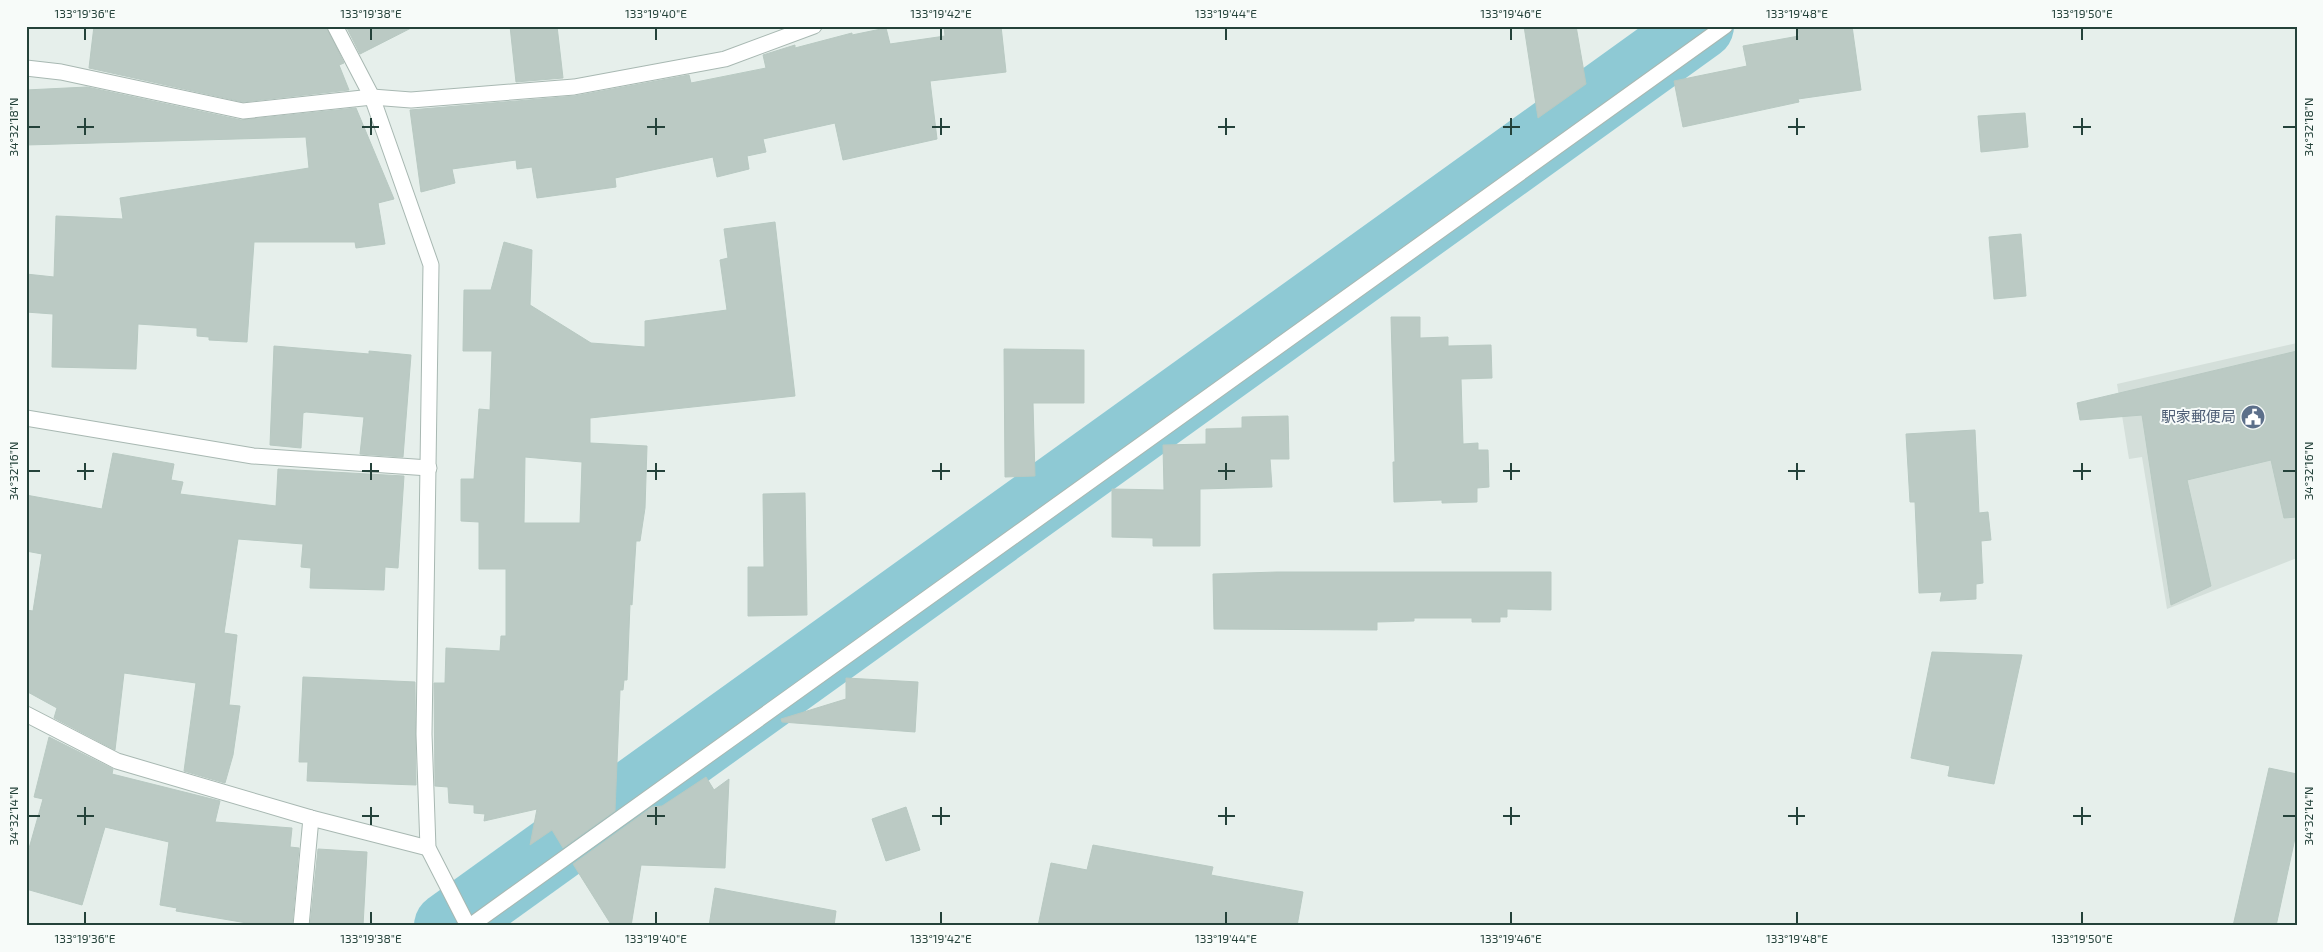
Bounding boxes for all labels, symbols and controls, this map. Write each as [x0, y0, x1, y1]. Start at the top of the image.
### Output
text: 133°19'36"E [54, 6, 116, 20]
text: 133°19'38"E [340, 6, 402, 20]
text: 133°19'40"E [625, 6, 687, 20]
text: 133°19'42"E [910, 6, 972, 20]
text: 133°19'44"E [1195, 6, 1257, 20]
text: 133°19'46"E [1480, 6, 1542, 20]
text: 133°19'48"E [1766, 6, 1828, 20]
text: 133°19'50"E [2051, 6, 2113, 20]
text: 34°32'18"N [6, 97, 20, 157]
text: 34°32'18"N [2301, 97, 2315, 157]
public building icon: 駅家郵便局 [2240, 404, 2266, 430]
place label: 駅家郵便局 [2161, 407, 2236, 425]
text: 34°32'16"N [6, 442, 20, 500]
text: 34°32'16"N [2301, 442, 2315, 500]
text: 34°32'14"N [6, 786, 20, 846]
text: 34°32'14"N [2301, 786, 2315, 846]
text: 133°19'36"E [54, 931, 116, 945]
text: 133°19'38"E [340, 931, 402, 945]
text: 133°19'40"E [625, 931, 687, 945]
text: 133°19'42"E [910, 931, 972, 945]
text: 133°19'44"E [1195, 931, 1257, 945]
text: 133°19'46"E [1480, 931, 1542, 945]
text: 133°19'48"E [1766, 931, 1828, 945]
text: 133°19'50"E [2051, 931, 2113, 945]

